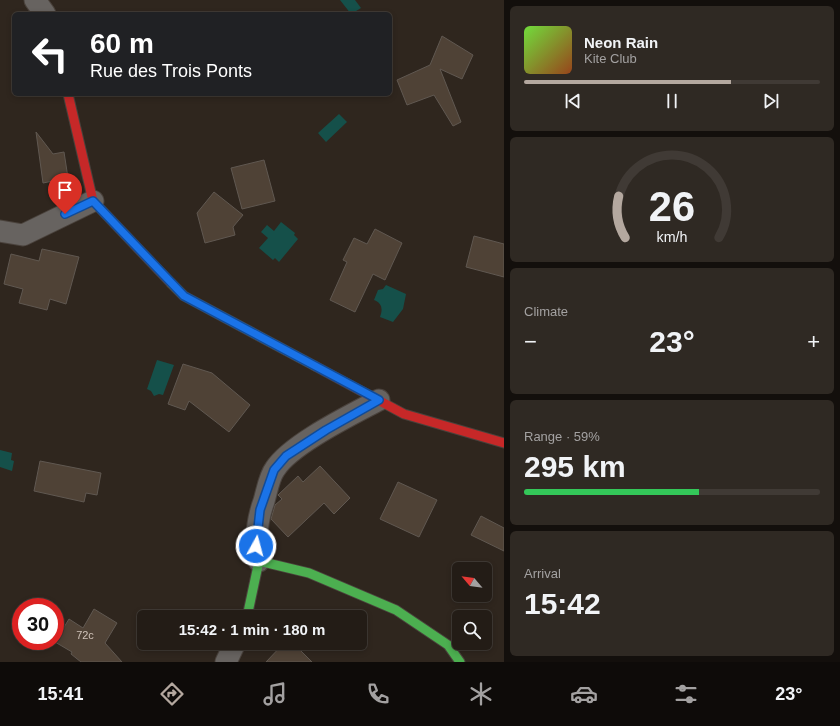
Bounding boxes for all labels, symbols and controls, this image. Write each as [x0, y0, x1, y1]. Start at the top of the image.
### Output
icon: left [24, 28, 76, 80]
text: 60 m [90, 28, 154, 59]
text: Neon Rain [584, 34, 658, 51]
text: Kite Club [584, 51, 637, 66]
text: Rue des Trois Ponts [90, 61, 252, 81]
icon: previous [562, 90, 584, 112]
icon: pause [661, 90, 683, 112]
icon: next [760, 90, 782, 112]
pin [48, 173, 82, 214]
icon: arrive [54, 179, 76, 201]
text: 26 [649, 183, 695, 230]
text: km/h [657, 228, 688, 244]
text: Climate [524, 304, 568, 319]
text: 23° [649, 325, 695, 358]
text: − [524, 329, 537, 354]
text: + [807, 329, 820, 354]
text: Range · 59% [524, 429, 600, 444]
text: 295 km [524, 450, 626, 483]
position arrow [235, 525, 277, 567]
north arrow [452, 562, 492, 602]
map controls [452, 562, 492, 650]
text: Arrival [524, 566, 561, 581]
text: 15:42 [524, 587, 601, 620]
speed limit sign: 30 [12, 598, 64, 650]
button: search [452, 610, 492, 650]
text: 15:42 · 1 min · 180 m [179, 621, 325, 638]
house number: 72c [76, 629, 94, 641]
icon: directions [158, 680, 186, 708]
icon: music [261, 680, 289, 708]
icon: phone [364, 680, 392, 708]
icon: climate [467, 680, 495, 708]
icon: car [570, 680, 598, 708]
icon: filters [672, 680, 700, 708]
text: 15:41 [37, 684, 83, 704]
text: 23° [775, 684, 802, 704]

